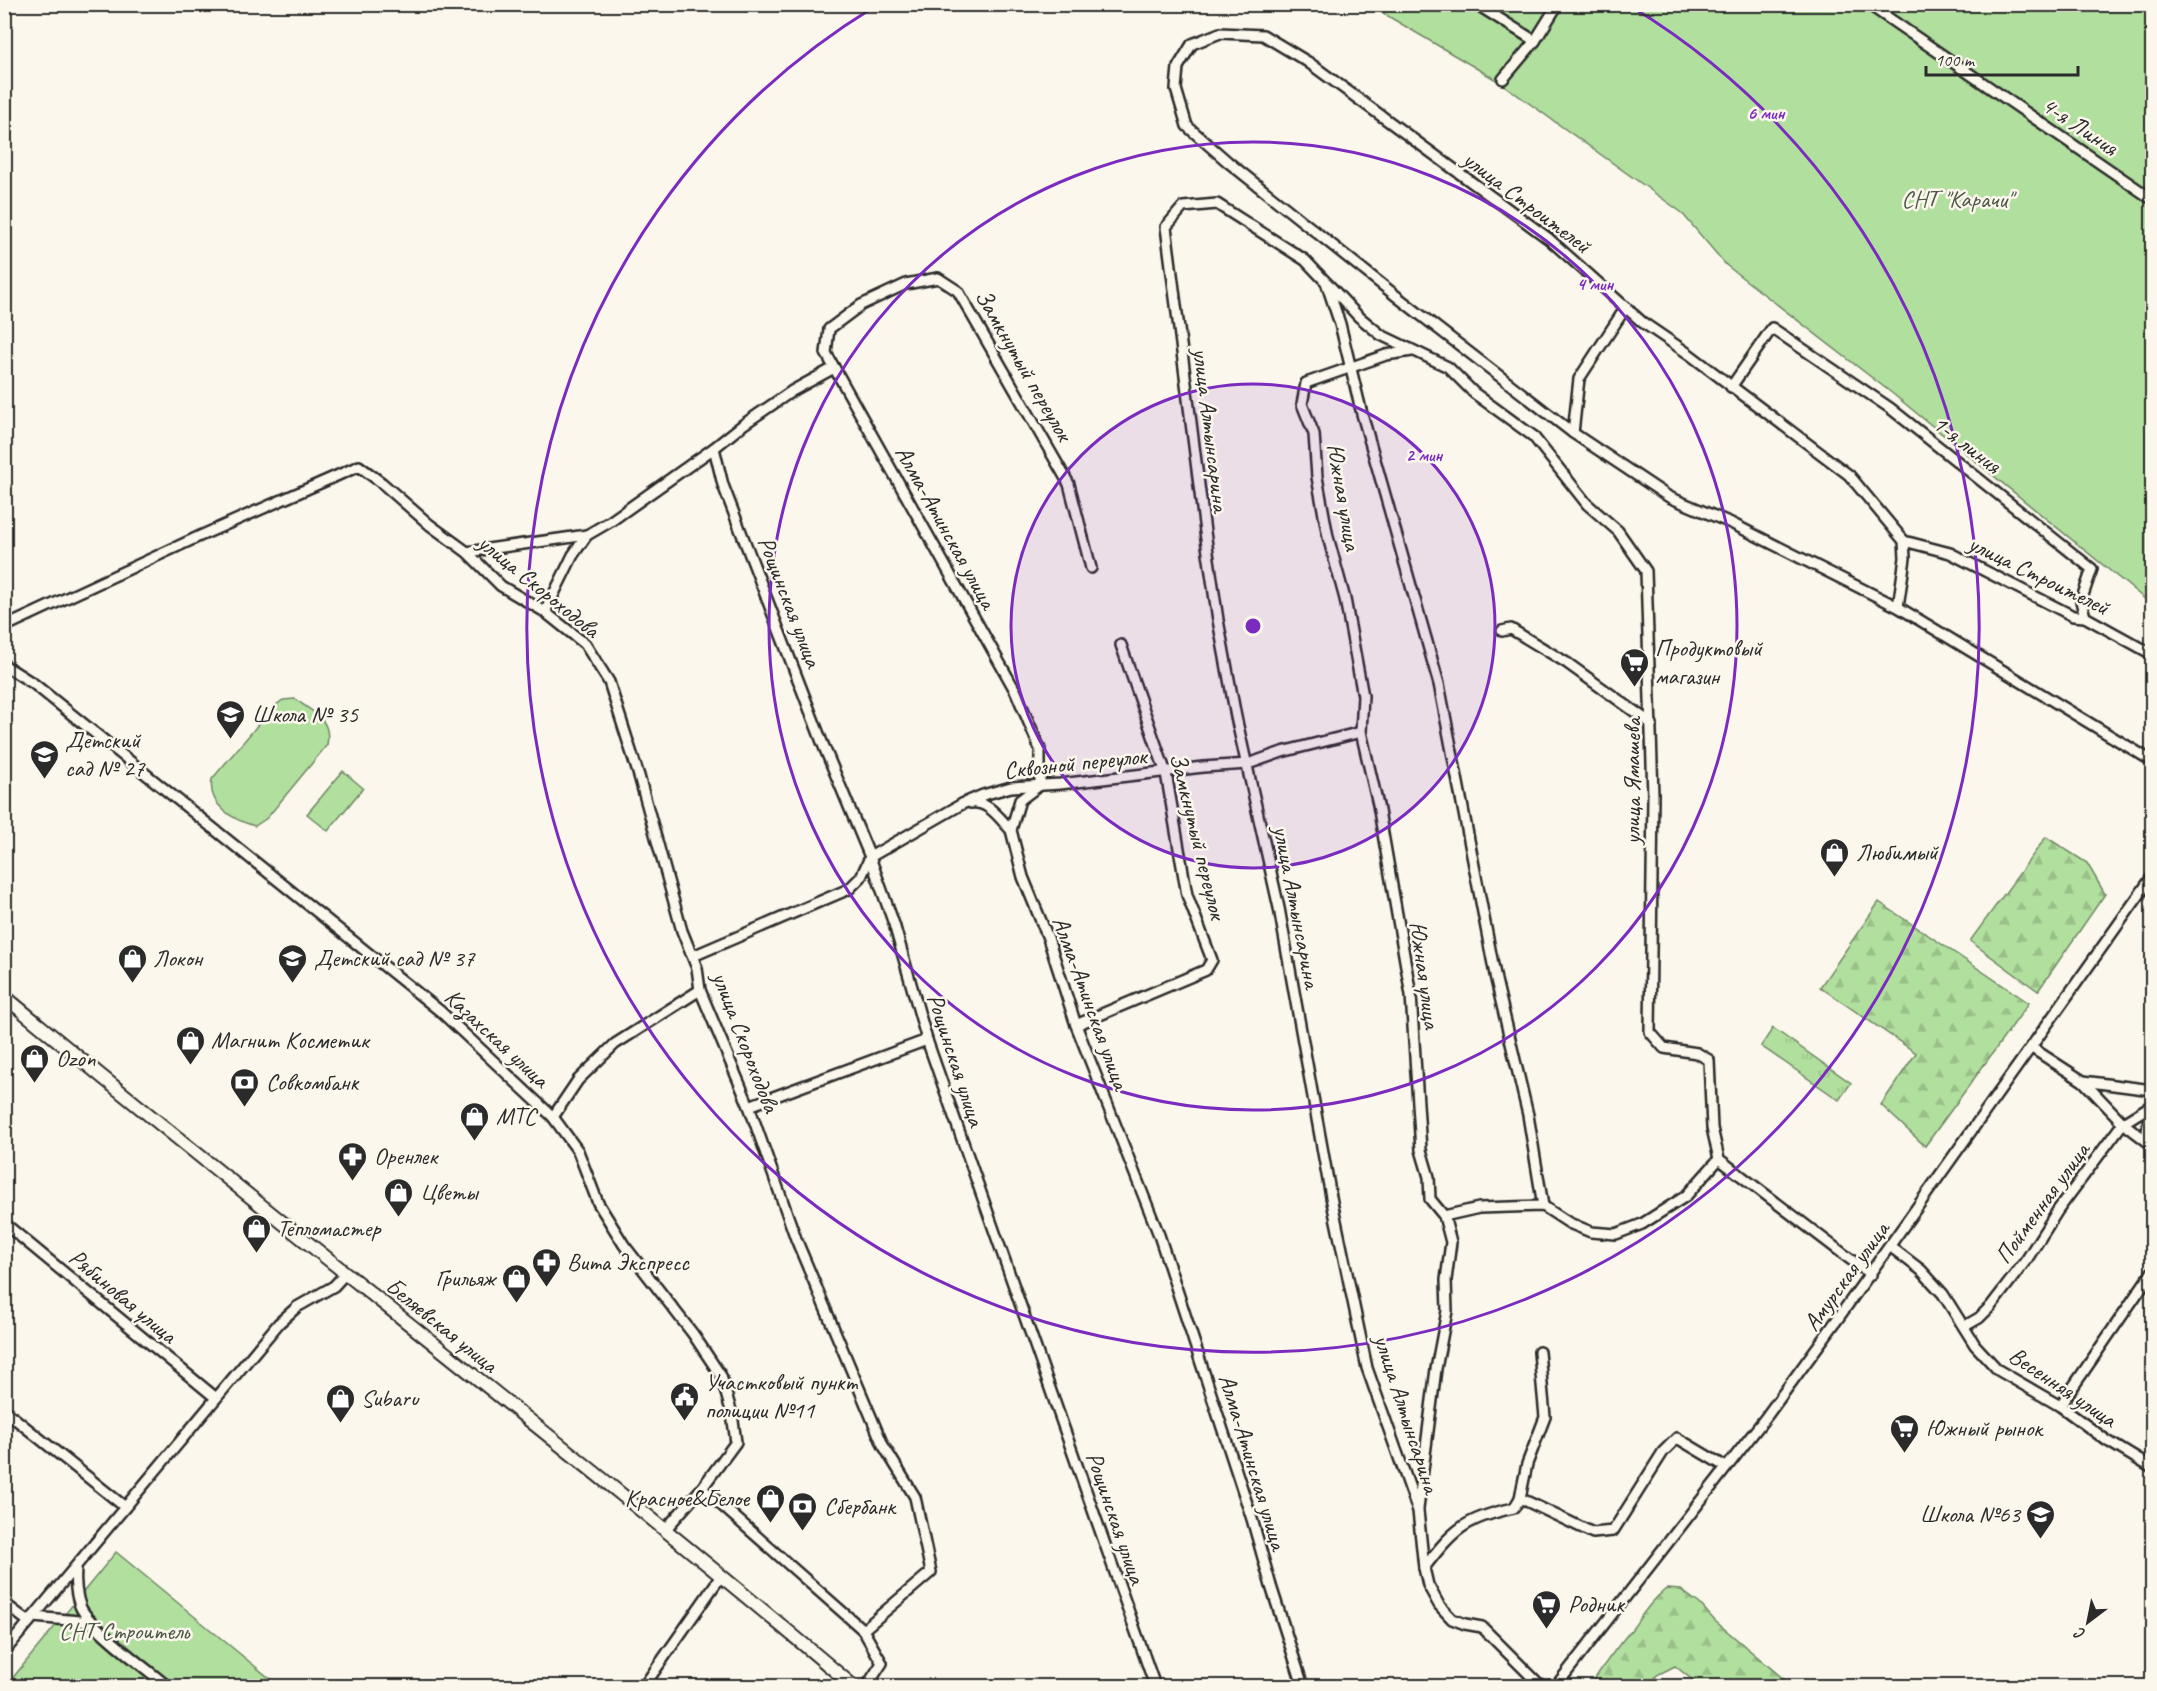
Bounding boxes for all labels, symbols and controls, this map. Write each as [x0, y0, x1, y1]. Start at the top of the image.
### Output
scale bar [1926, 39, 2078, 77]
text: 100 m [1935, 49, 1976, 71]
street label: 4-я Линия [2036, 90, 2125, 163]
text: 6 мин [1748, 102, 1785, 124]
street label: улица Строителей [1455, 143, 1599, 261]
park label: СНТ "Карачи" [1902, 184, 2018, 214]
text: 4 мин [1577, 273, 1614, 295]
street label: Замкнутый переулок [968, 284, 1081, 448]
street label: улица Алтынсарина [1186, 344, 1236, 516]
street label: 1-я линия [1927, 408, 2008, 481]
street label: Алма-Атинская улица [889, 440, 1004, 616]
street label: Южная улица [1320, 441, 1368, 554]
text: 2 мин [1406, 444, 1443, 466]
street label: улица Скороходова [470, 526, 607, 645]
street label: улица Строителей [1962, 527, 2116, 623]
street label: Рощинская улица [751, 532, 829, 673]
centre of rings [1243, 616, 1263, 636]
place label: Продуктовый магазин [1655, 633, 1764, 691]
supermarket icon: Продуктовый магазин [1618, 646, 1650, 688]
school or university icon: Школа № 35 [215, 698, 247, 740]
place label: Школа № 35 [252, 699, 359, 729]
street label: улица Ямашева [1617, 715, 1647, 846]
place label: Детский сад № 27 [65, 725, 146, 783]
school or university icon: Детский сад № 27 [28, 738, 60, 780]
street label: Сквозной переулок [1002, 740, 1150, 785]
street label: Замкнутый переулок [1163, 750, 1234, 924]
street label: улица Алтынсарина [1266, 821, 1328, 993]
shop icon: Любимый [1819, 836, 1851, 878]
place label: Любимый [1856, 837, 1940, 867]
street label: Алма-Атинская улица [1046, 912, 1137, 1096]
street label: Южная улица [1403, 920, 1448, 1032]
shop icon: Локон [116, 942, 148, 984]
school or university icon: Детский сад № 37 [277, 942, 309, 984]
place label: Локон [153, 943, 204, 973]
place label: Детский сад № 37 [314, 943, 476, 973]
street label: улица Скороходова [705, 966, 787, 1118]
street label: Казахская улица [438, 982, 557, 1096]
street label: Рощинская улица [920, 990, 992, 1132]
shop icon: Магнит Косметик [174, 1024, 206, 1066]
place label: Магнит Косметик [211, 1025, 371, 1055]
shop icon: Ozon [19, 1042, 51, 1084]
place label: Ozon [56, 1043, 96, 1073]
bank icon: Совкомбанк [229, 1066, 261, 1108]
place label: Совкомбанк [266, 1067, 360, 1097]
shop icon: МТС [459, 1100, 491, 1142]
place label: МТС [496, 1101, 538, 1131]
street label: Пойменная улица [1988, 1135, 2097, 1269]
pharmacy icon: Оренлек [337, 1140, 369, 1182]
place label: Оренлек [374, 1141, 439, 1171]
shop icon: Цветы [383, 1176, 415, 1218]
place label: Цветы [420, 1177, 480, 1207]
shop icon: Тепломастер [240, 1212, 272, 1254]
place label: Тепломастер [277, 1213, 382, 1243]
street label: Амурская улица [1796, 1214, 1897, 1337]
street label: Рябиновая улица [63, 1242, 184, 1351]
pharmacy icon: Вита Экспресс [530, 1246, 562, 1288]
place label: Вита Экспресс [567, 1247, 690, 1277]
shop icon: Грильяж [500, 1262, 532, 1304]
place label: Грильяж [436, 1263, 497, 1293]
street label: Беляевская улица [380, 1271, 505, 1380]
street label: улица Алтынсарина [1367, 1329, 1447, 1499]
street label: Весенняя улица [2003, 1340, 2124, 1435]
place label: Участковый пункт полиции №11 [705, 1367, 859, 1425]
street label: Алма-Атинская улица [1212, 1370, 1295, 1556]
public building icon: Участковый пункт полиции №11 [668, 1380, 700, 1422]
shop icon: Subaru [324, 1382, 356, 1424]
place label: Subaru [361, 1383, 421, 1413]
supermarket icon: Южный рынок [1889, 1412, 1921, 1454]
place label: Южный рынок [1926, 1413, 2044, 1443]
street label: Рощинская улица [1079, 1448, 1153, 1589]
shop icon: Красное&Белое [754, 1482, 786, 1524]
place label: Красное&Белое [625, 1483, 751, 1513]
bank icon: Сбербанк [787, 1490, 819, 1532]
place label: Сбербанк [824, 1491, 897, 1521]
school or university icon: Школа №63 [2025, 1498, 2057, 1540]
place label: Школа №63 [1920, 1499, 2022, 1529]
supermarket icon: Родник [1531, 1588, 1563, 1630]
place label: Родник [1568, 1589, 1626, 1619]
north arrow [2058, 1592, 2118, 1652]
park label: СНТ Строитель [59, 1616, 190, 1646]
text: С [2070, 1622, 2089, 1644]

